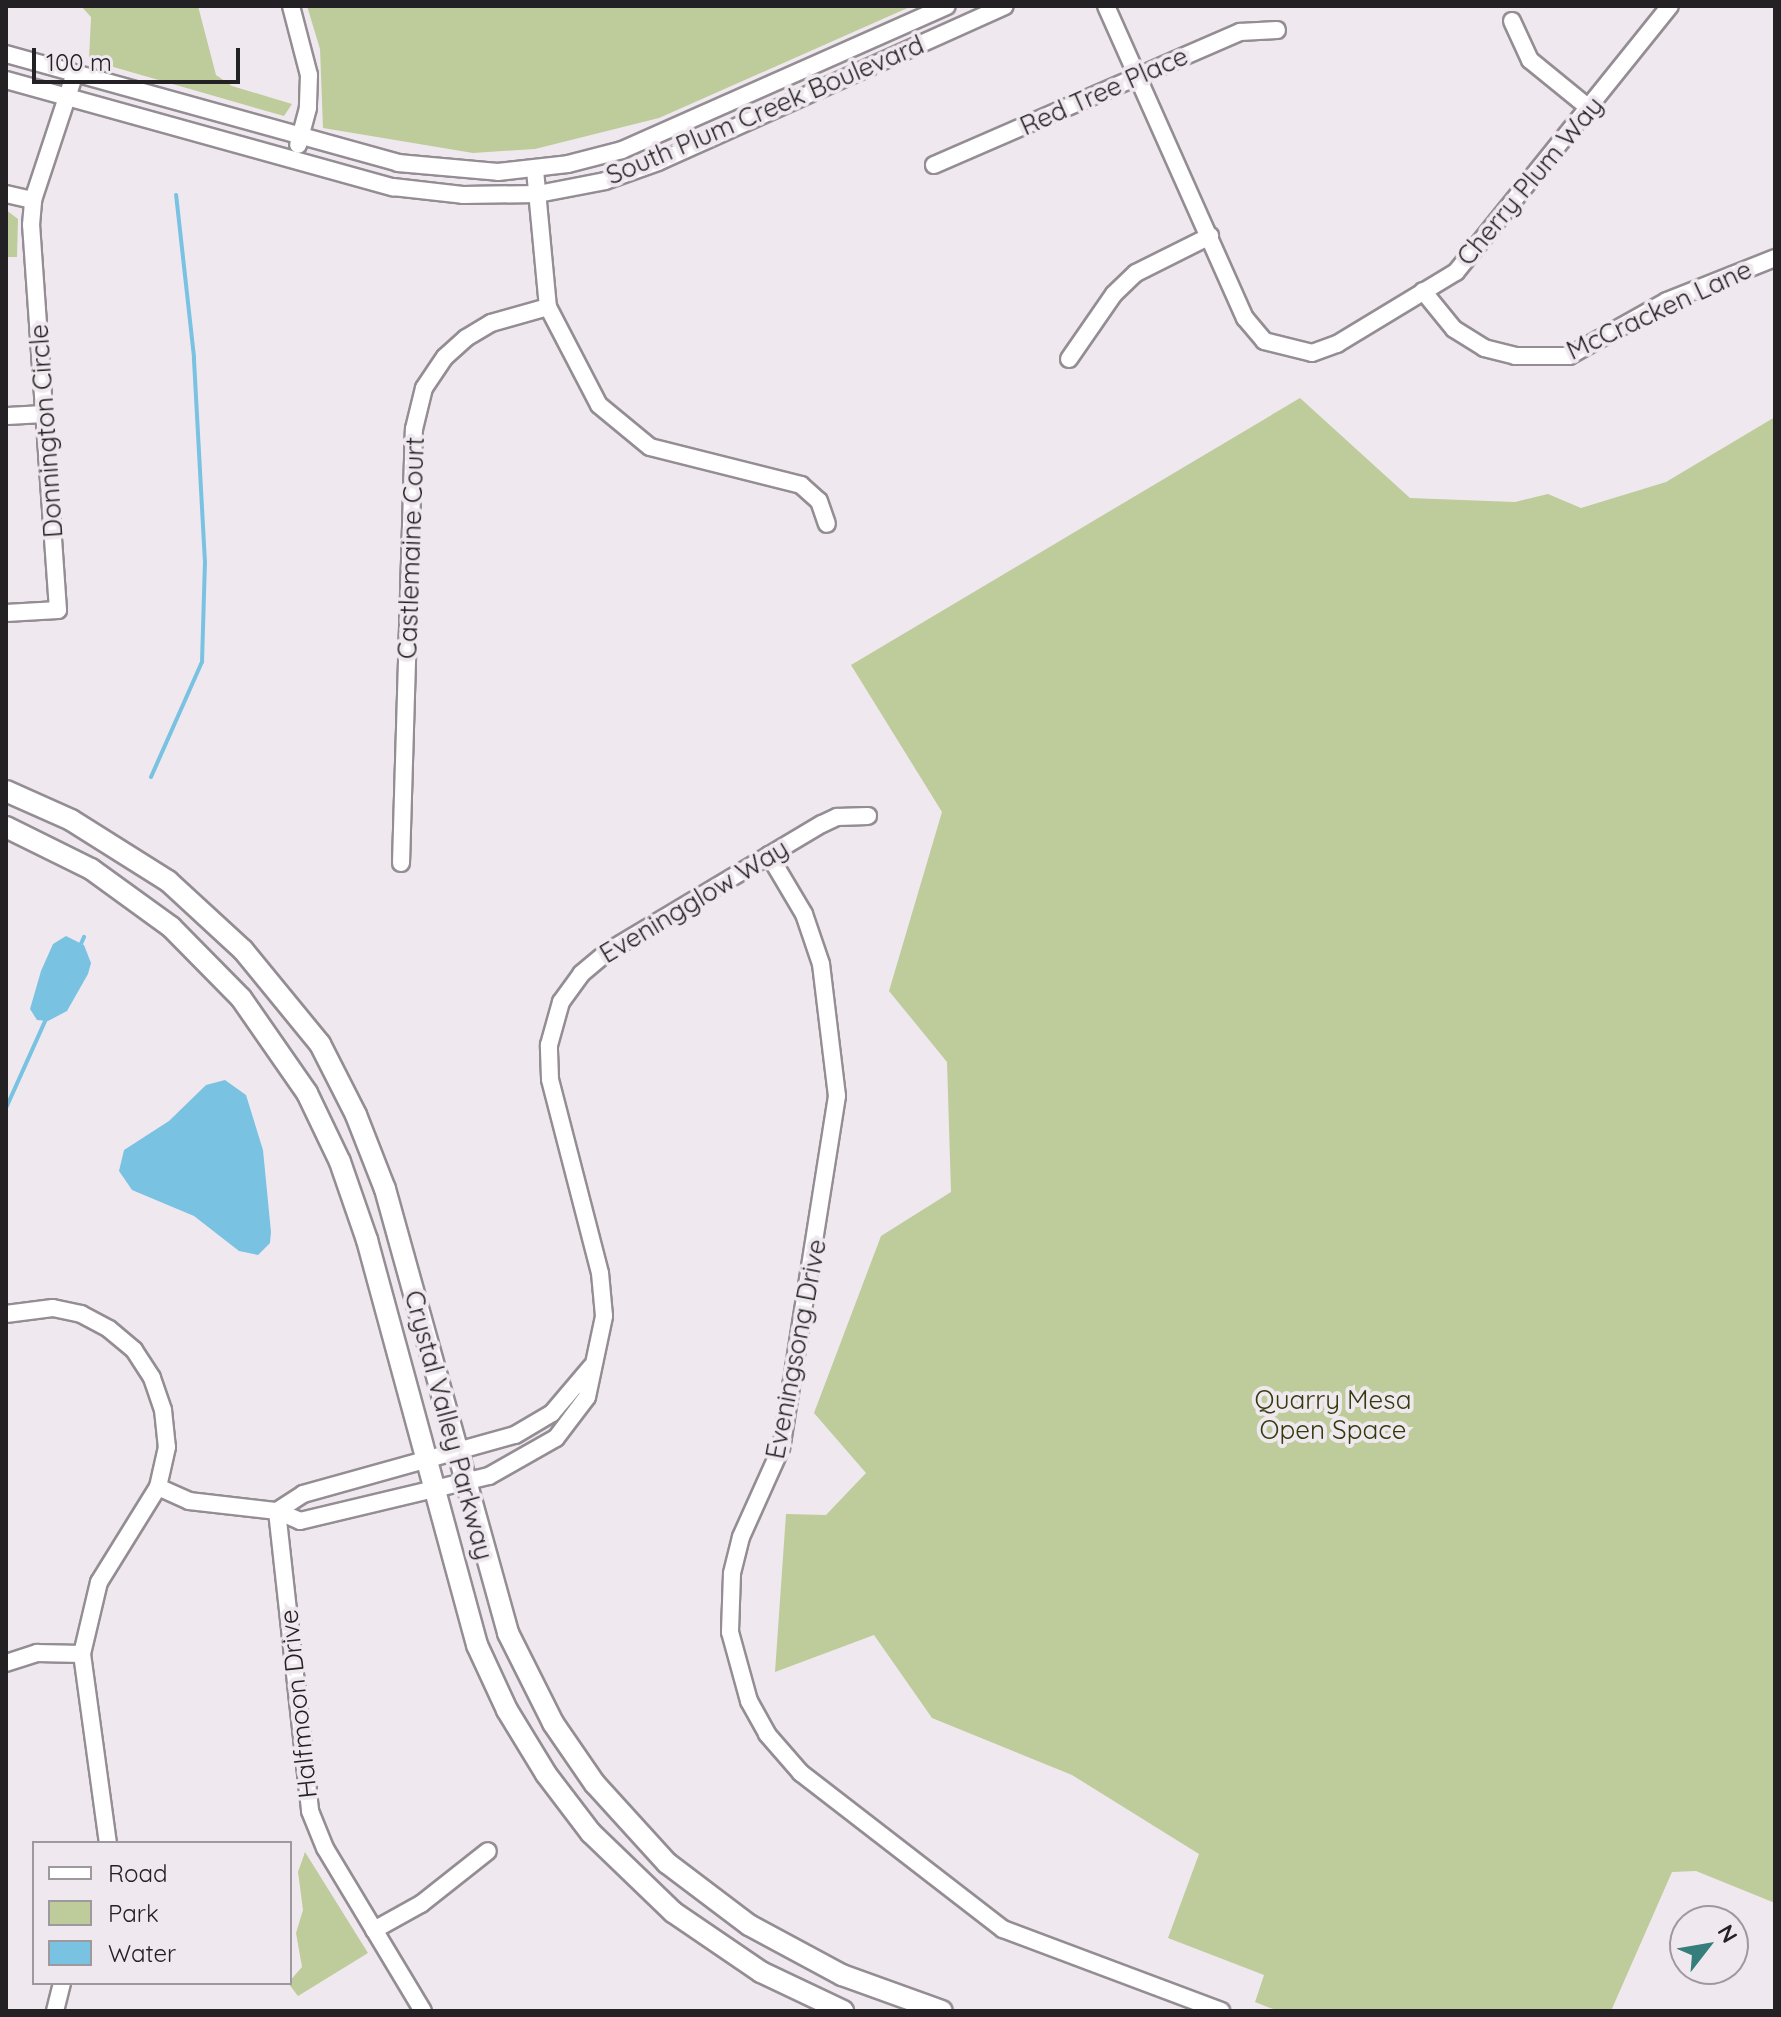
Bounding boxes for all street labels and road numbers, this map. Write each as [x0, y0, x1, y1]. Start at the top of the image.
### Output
street label: South Plum Creek Boulevard [602, 29, 928, 191]
street label: Red Tree Place [1015, 40, 1193, 142]
street label: Cherry Plum Way [1450, 90, 1610, 272]
street label: McCracken Lane [1562, 254, 1756, 366]
street label: Donnington Circle [23, 323, 69, 539]
street label: Castlemaine Court [392, 436, 430, 660]
street label: Eveningglow Way [594, 832, 794, 970]
street label: Eveningsong Drive [759, 1237, 833, 1461]
street label: Crystal Valley Parkway [398, 1287, 500, 1563]
street label: Halfmoon Drive [273, 1608, 323, 1800]

